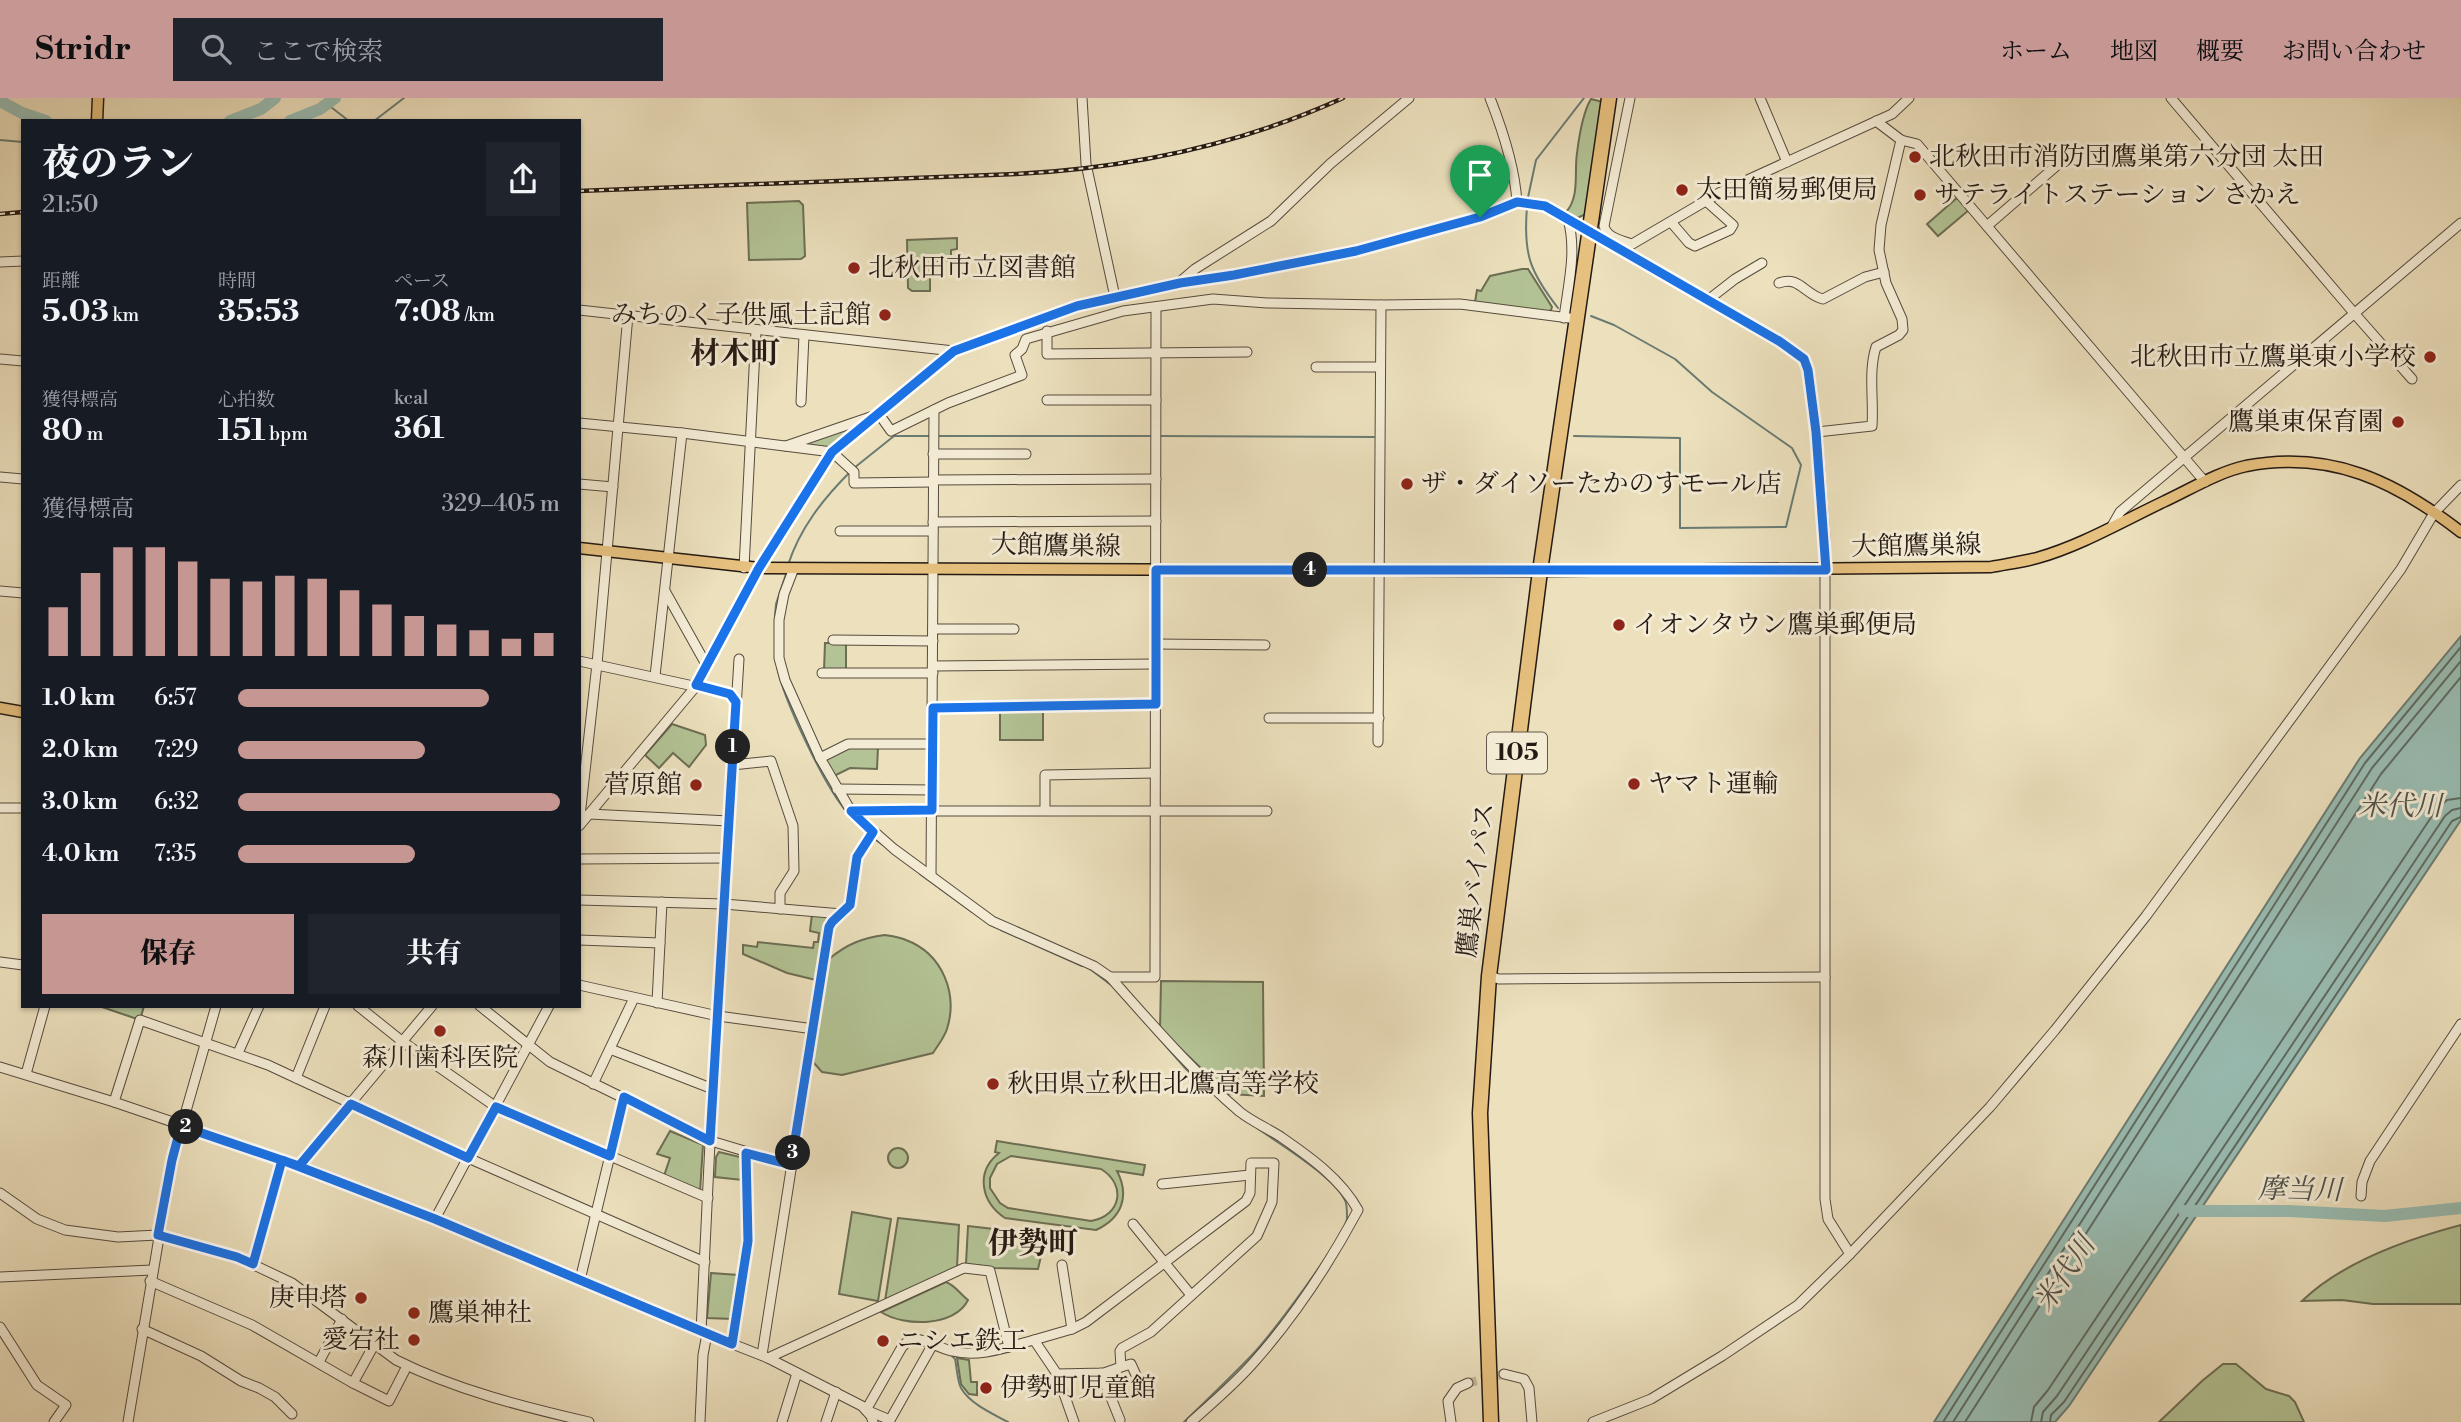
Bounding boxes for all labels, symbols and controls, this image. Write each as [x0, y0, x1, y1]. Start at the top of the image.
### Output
search box [173, 18, 663, 81]
text: Stridr [35, 29, 131, 70]
icon: search [197, 30, 235, 68]
text: ここで検索 [253, 36, 383, 68]
text: ホーム [2000, 37, 2072, 67]
text: 地図 [2110, 37, 2158, 67]
text: 概要 [2196, 37, 2244, 67]
text: お問い合わせ [2282, 37, 2426, 67]
text: 夜のラン [42, 141, 194, 188]
place label: 北秋田市消防団鷹巣第六分団 太田 [1929, 141, 2324, 173]
button: share [486, 142, 560, 216]
pin [1450, 145, 1510, 217]
marker: 北秋田市消防団鷹巣第六分団 太田 [1907, 149, 1923, 165]
icon: arrive [1461, 156, 1499, 194]
place label: 太田簡易郵便局 [1696, 174, 1878, 206]
place label: サテライトステーション さかえ [1934, 179, 2301, 211]
marker: 太田簡易郵便局 [1674, 182, 1690, 198]
marker: サテライトステーション さかえ [1912, 187, 1928, 203]
text: 21:50 [42, 191, 98, 219]
place label: 北秋田市立図書館 [868, 252, 1076, 284]
marker: 北秋田市立図書館 [846, 260, 862, 276]
text: 距離 [42, 269, 80, 293]
text: 時間 [218, 269, 256, 293]
text: ペース [394, 269, 450, 293]
text: 5.03 [42, 293, 109, 331]
text: 35:53 [218, 293, 300, 331]
text: 7:08 [394, 293, 461, 331]
place label: みちのく子供風土記館 [611, 299, 871, 331]
text: km [109, 303, 139, 327]
text: /km [461, 303, 495, 327]
marker: みちのく子供風土記館 [877, 307, 893, 323]
district label: 材木町 [690, 335, 780, 373]
place label: 北秋田市立鷹巣東小学校 [2130, 341, 2416, 373]
marker: 北秋田市立鷹巣東小学校 [2422, 349, 2438, 365]
text: kcal [394, 386, 428, 410]
text: 獲得標高 [42, 388, 118, 412]
text: 心拍数 [218, 388, 275, 412]
place label: 鷹巣東保育園 [2228, 406, 2384, 438]
text: 361 [394, 410, 445, 448]
text: 80 [42, 412, 83, 450]
text: 151 [218, 412, 265, 450]
marker: 鷹巣東保育園 [2390, 414, 2406, 430]
text: m [83, 422, 103, 446]
text: bpm [265, 422, 308, 446]
place label: ザ・ダイソーたかのすモール店 [1421, 468, 1782, 500]
marker: ザ・ダイソーたかのすモール店 [1399, 476, 1415, 492]
text: 329–405 m [441, 490, 560, 518]
text: 獲得標高 [42, 495, 134, 523]
street label: 大館鷹巣線 [991, 529, 1121, 563]
street label: 大館鷹巣線 [1851, 529, 1981, 563]
pin: 4 [1292, 552, 1328, 588]
text: 4 [1303, 557, 1316, 581]
place label: イオンタウン鷹巣郵便局 [1633, 609, 1917, 641]
marker: イオンタウン鷹巣郵便局 [1611, 617, 1627, 633]
text: 1.0 km [42, 684, 115, 712]
text: 6:57 [154, 684, 197, 712]
pin: 1 [716, 730, 750, 764]
road number: 105 [1487, 732, 1547, 774]
text: 1 [728, 734, 737, 758]
text: 2.0 km [42, 736, 118, 764]
text: 7:29 [154, 736, 198, 764]
place label: ヤマト運輸 [1648, 768, 1778, 800]
place label: 菅原館 [604, 769, 682, 801]
marker: ヤマト運輸 [1626, 776, 1642, 792]
marker: 菅原館 [688, 777, 704, 793]
text: 3.0 km [42, 788, 118, 816]
text: 6:32 [154, 788, 199, 816]
water label: 米代川 [2358, 789, 2445, 824]
street label: 鷹巣バイパス [1451, 801, 1501, 959]
text: 4.0 km [42, 840, 119, 868]
text: 7:35 [154, 840, 196, 868]
button: 保存 [42, 914, 294, 994]
button: 共有 [308, 914, 560, 994]
marker: 森川歯科医院 [432, 1023, 448, 1039]
place label: 森川歯科医院 [362, 1042, 518, 1074]
place label: 秋田県立秋田北鷹高等学校 [1007, 1068, 1319, 1100]
marker: 秋田県立秋田北鷹高等学校 [985, 1076, 1001, 1092]
pin: 2 [168, 1110, 204, 1144]
text: 2 [180, 1114, 191, 1138]
pin: 3 [776, 1136, 810, 1170]
text: 3 [787, 1140, 798, 1164]
water label: 摩当川 [2258, 1172, 2345, 1208]
district label: 伊勢町 [988, 1225, 1078, 1263]
water label: 米代川 [2027, 1227, 2105, 1319]
place label: 庚申塔 [269, 1282, 347, 1314]
marker: 庚申塔 [353, 1290, 369, 1306]
place label: 鷹巣神社 [428, 1297, 532, 1329]
marker: 鷹巣神社 [406, 1305, 422, 1321]
place label: 愛宕社 [322, 1324, 400, 1356]
place label: ニシエ鉄工 [897, 1325, 1027, 1357]
marker: 愛宕社 [406, 1332, 422, 1348]
marker: ニシエ鉄工 [875, 1333, 891, 1349]
place label: 伊勢町児童館 [1000, 1372, 1156, 1404]
marker: 伊勢町児童館 [978, 1380, 994, 1396]

